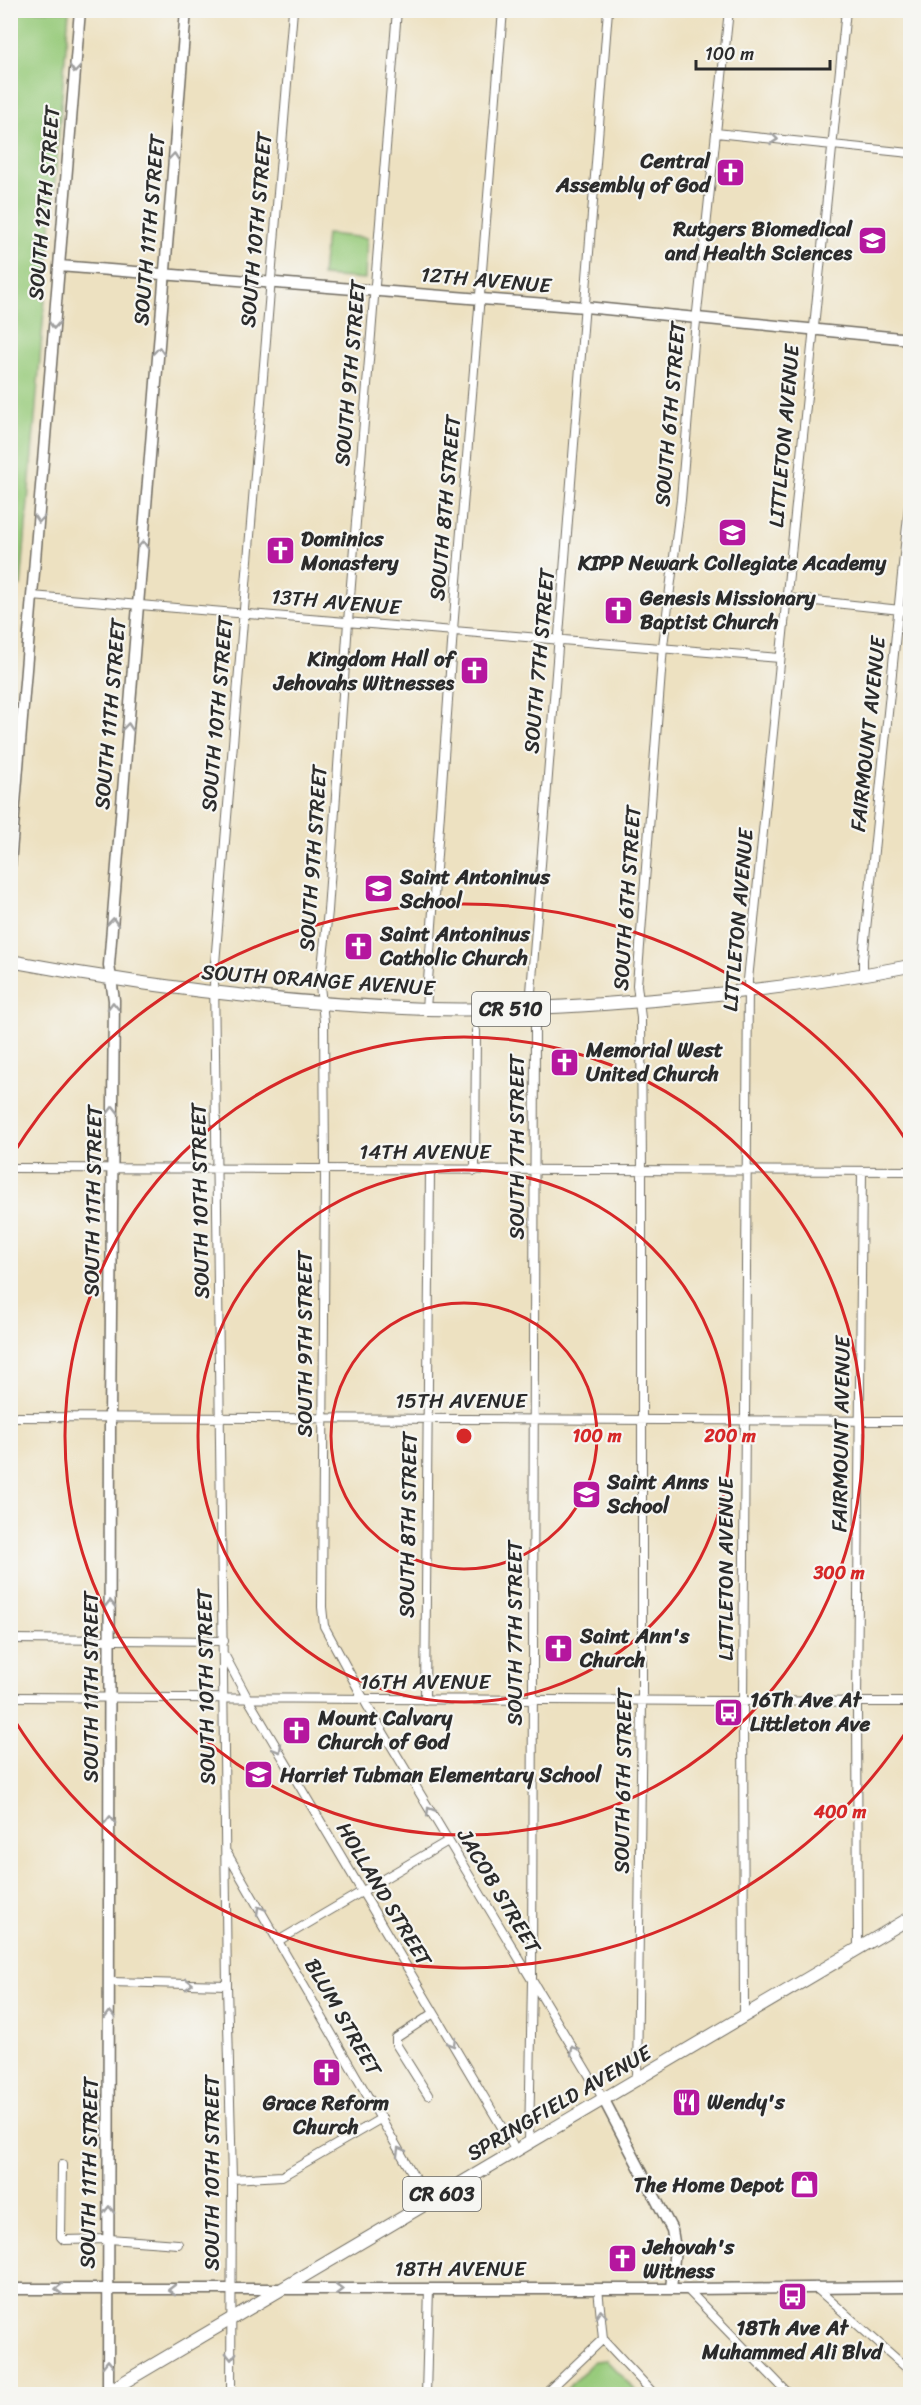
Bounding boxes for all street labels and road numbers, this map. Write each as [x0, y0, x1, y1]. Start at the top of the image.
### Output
street label: SOUTH 12TH STREET [17, 103, 72, 302]
street label: SOUTH 10TH STREET [229, 129, 284, 329]
street label: SOUTH 11TH STREET [122, 131, 176, 327]
street label: 12TH AVENUE [419, 255, 554, 305]
street label: SOUTH 9TH STREET [323, 277, 377, 467]
street label: SOUTH 6TH STREET [643, 318, 697, 508]
street label: LITTLETON AVENUE [757, 342, 811, 529]
street label: SOUTH 8TH STREET [418, 412, 472, 602]
street label: SOUTH 7TH STREET [512, 565, 566, 755]
street label: 13TH AVENUE [270, 577, 404, 627]
street label: SOUTH 10TH STREET [190, 613, 245, 813]
street label: SOUTH 11TH STREET [83, 615, 137, 811]
street label: FAIRMOUNT AVENUE [839, 633, 897, 834]
street label: SOUTH 9TH STREET [288, 762, 339, 952]
street label: SOUTH 6TH STREET [602, 803, 653, 992]
street label: LITTLETON AVENUE [711, 826, 765, 1013]
street label: SOUTH ORANGE AVENUE [200, 953, 437, 1007]
road number: CR 510 [472, 992, 550, 1026]
street label: SOUTH 7TH STREET [498, 1053, 536, 1240]
street label: SOUTH 10TH STREET [179, 1101, 221, 1299]
street label: SOUTH 11TH STREET [72, 1103, 114, 1297]
street label: 14TH AVENUE [359, 1133, 492, 1171]
street label: SOUTH 9TH STREET [286, 1249, 324, 1437]
street label: FAIRMOUNT AVENUE [820, 1334, 862, 1532]
street label: 15TH AVENUE [395, 1382, 528, 1420]
street label: SOUTH 8TH STREET [387, 1430, 429, 1618]
street label: LITTLETON AVENUE [707, 1476, 745, 1661]
street label: SOUTH 7TH STREET [496, 1539, 534, 1726]
street label: SOUTH 10TH STREET [185, 1587, 227, 1785]
street label: SOUTH 11TH STREET [72, 1590, 110, 1783]
street label: 16TH AVENUE [360, 1663, 492, 1701]
street label: SOUTH 6TH STREET [602, 1686, 644, 1874]
street label: HOLLAND STREET [326, 1814, 443, 1975]
street label: JACOB STREET [446, 1820, 552, 1962]
street label: BLUM STREET [294, 1951, 393, 2084]
street label: SPRINGFIELD AVENUE [459, 2034, 660, 2172]
street label: SOUTH 10TH STREET [193, 2074, 231, 2271]
street label: SOUTH 11TH STREET [68, 2075, 110, 2269]
road number: CR 603 [403, 2177, 481, 2211]
street label: 18TH AVENUE [394, 2250, 527, 2288]

